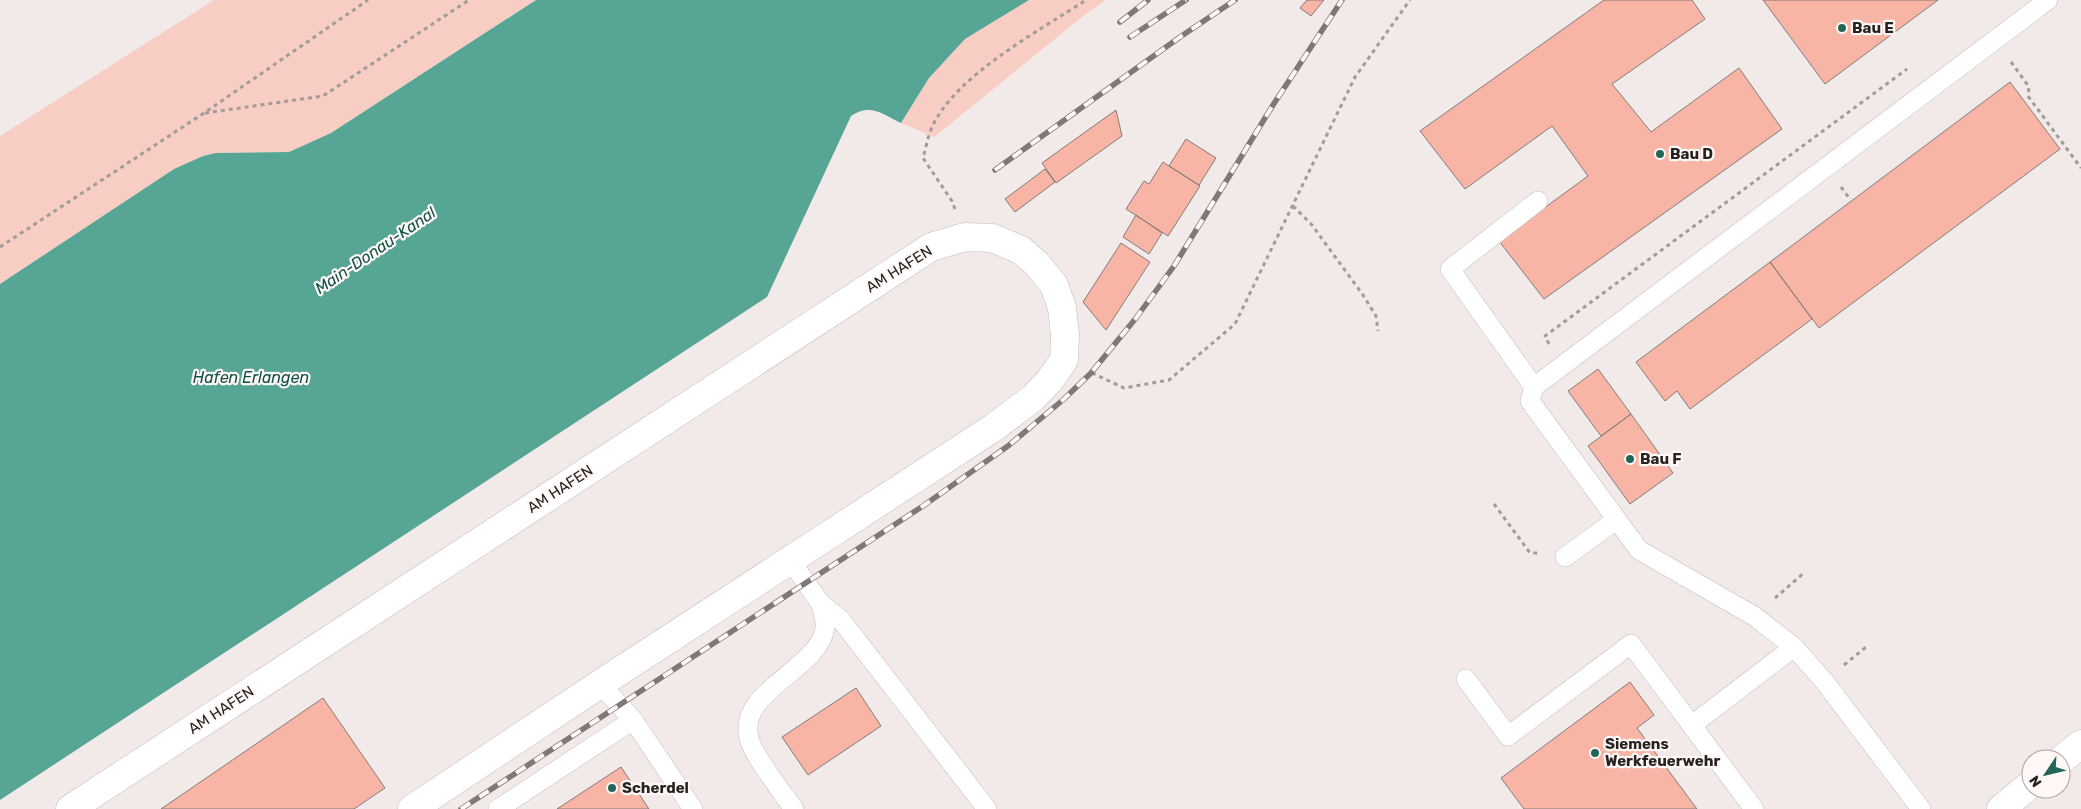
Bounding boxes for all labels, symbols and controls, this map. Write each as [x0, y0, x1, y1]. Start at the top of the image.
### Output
place label: Bau E [1852, 19, 1894, 37]
marker: Bau E [1836, 22, 1848, 34]
place label: Bau D [1670, 145, 1713, 163]
marker: Bau D [1654, 148, 1666, 160]
water label: Main-Donau-Kanal [311, 202, 440, 298]
street label: AM HAFEN [863, 242, 935, 296]
water label: Hafen Erlangen [193, 368, 309, 387]
place label: Bau F [1640, 450, 1682, 468]
marker: Bau F [1624, 453, 1636, 465]
street label: AM HAFEN [524, 461, 596, 517]
street label: AM HAFEN [185, 682, 257, 738]
place label: Siemens Werkfeuerwehr [1605, 735, 1720, 770]
marker: Siemens Werkfeuerwehr [1589, 747, 1601, 759]
north arrow [2021, 749, 2071, 799]
text: N [2026, 772, 2046, 790]
place label: Scherdel [622, 779, 689, 797]
marker: Scherdel [606, 782, 618, 794]

